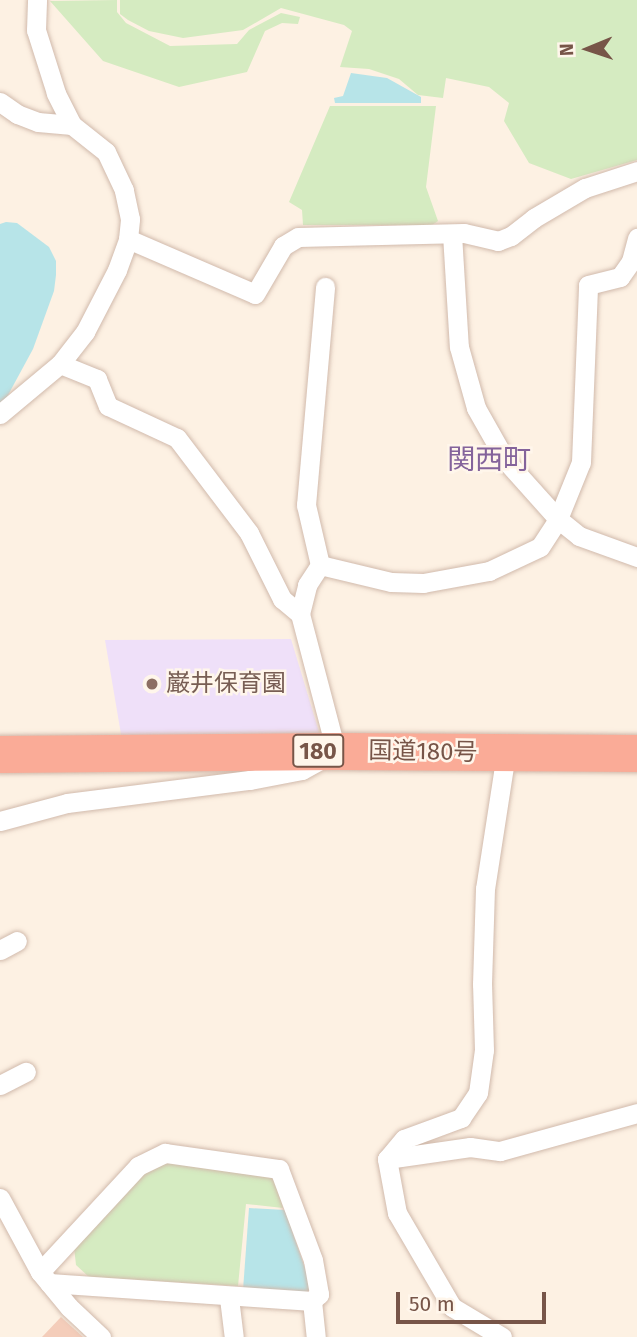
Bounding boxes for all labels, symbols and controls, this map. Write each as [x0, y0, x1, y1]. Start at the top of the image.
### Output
north arrow [553, 14, 623, 84]
text: N [555, 43, 578, 56]
district label: 関西町 [447, 443, 531, 477]
place label: 巌井保育園 [166, 670, 286, 698]
marker: 巌井保育園 [144, 676, 160, 692]
road number: 180 [292, 732, 344, 771]
street label: 国道180号 [368, 737, 478, 767]
scale bar [399, 1278, 550, 1322]
text: 50 m [409, 1291, 455, 1317]

